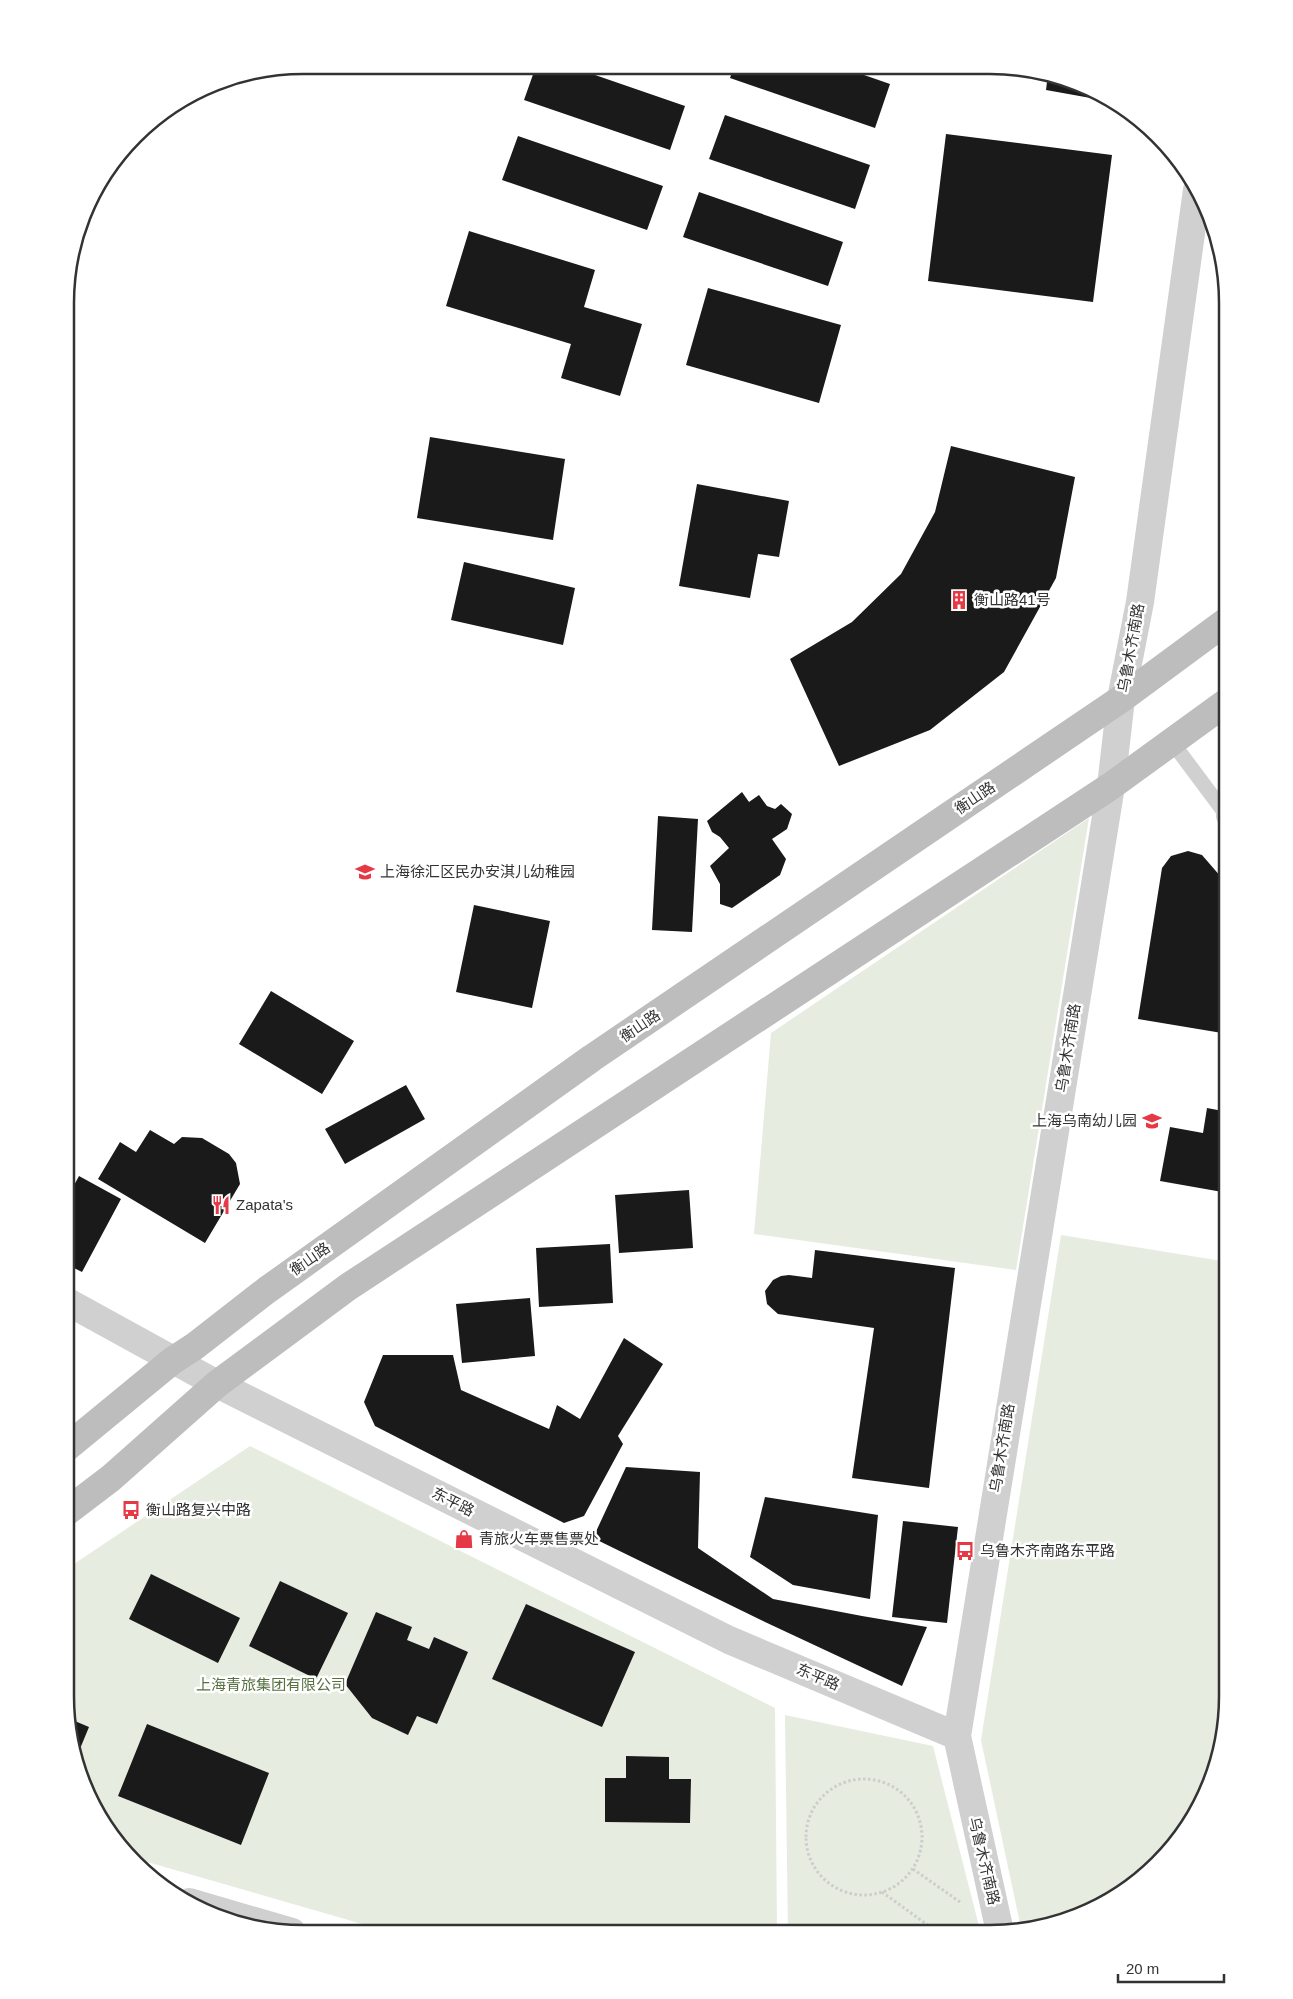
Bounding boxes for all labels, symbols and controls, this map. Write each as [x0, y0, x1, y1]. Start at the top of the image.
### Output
building icon: 衡山路41号 [948, 589, 970, 611]
place label: 衡山路41号 [974, 591, 1051, 608]
street label: 乌鲁木齐南路 [1114, 602, 1147, 694]
street label: 衡山路 [951, 778, 998, 817]
school or university icon: 上海徐汇区民办安淇儿幼稚园 [354, 861, 376, 883]
place label: 上海徐汇区民办安淇儿幼稚园 [380, 863, 575, 880]
street label: 乌鲁木齐南路 [1052, 1002, 1083, 1094]
street label: 衡山路 [616, 1006, 663, 1045]
school or university icon: 上海乌南幼儿园 [1141, 1110, 1163, 1132]
place label: 上海乌南幼儿园 [1032, 1112, 1137, 1129]
restaurant icon: Zapata's [210, 1194, 232, 1216]
place label: Zapata's [236, 1196, 293, 1213]
street label: 衡山路 [286, 1239, 333, 1278]
street label: 乌鲁木齐南路 [986, 1402, 1017, 1494]
street label: 东平路 [429, 1484, 477, 1519]
bus stop icon: 衡山路复兴中路 [120, 1499, 142, 1521]
place label: 衡山路复兴中路 [146, 1501, 251, 1518]
shop icon: 青旅火车票售票处 [453, 1528, 475, 1550]
place label: 青旅火车票售票处 [479, 1530, 599, 1547]
bus stop icon: 乌鲁木齐南路东平路 [954, 1540, 976, 1562]
place label: 乌鲁木齐南路东平路 [980, 1542, 1115, 1559]
street label: 东平路 [794, 1660, 842, 1693]
park label: 上海青旅集团有限公司 [196, 1676, 346, 1693]
street label: 乌鲁木齐南路 [966, 1815, 1003, 1907]
scale bar [1118, 1952, 1224, 1984]
text: 20 m [1126, 1960, 1159, 1977]

